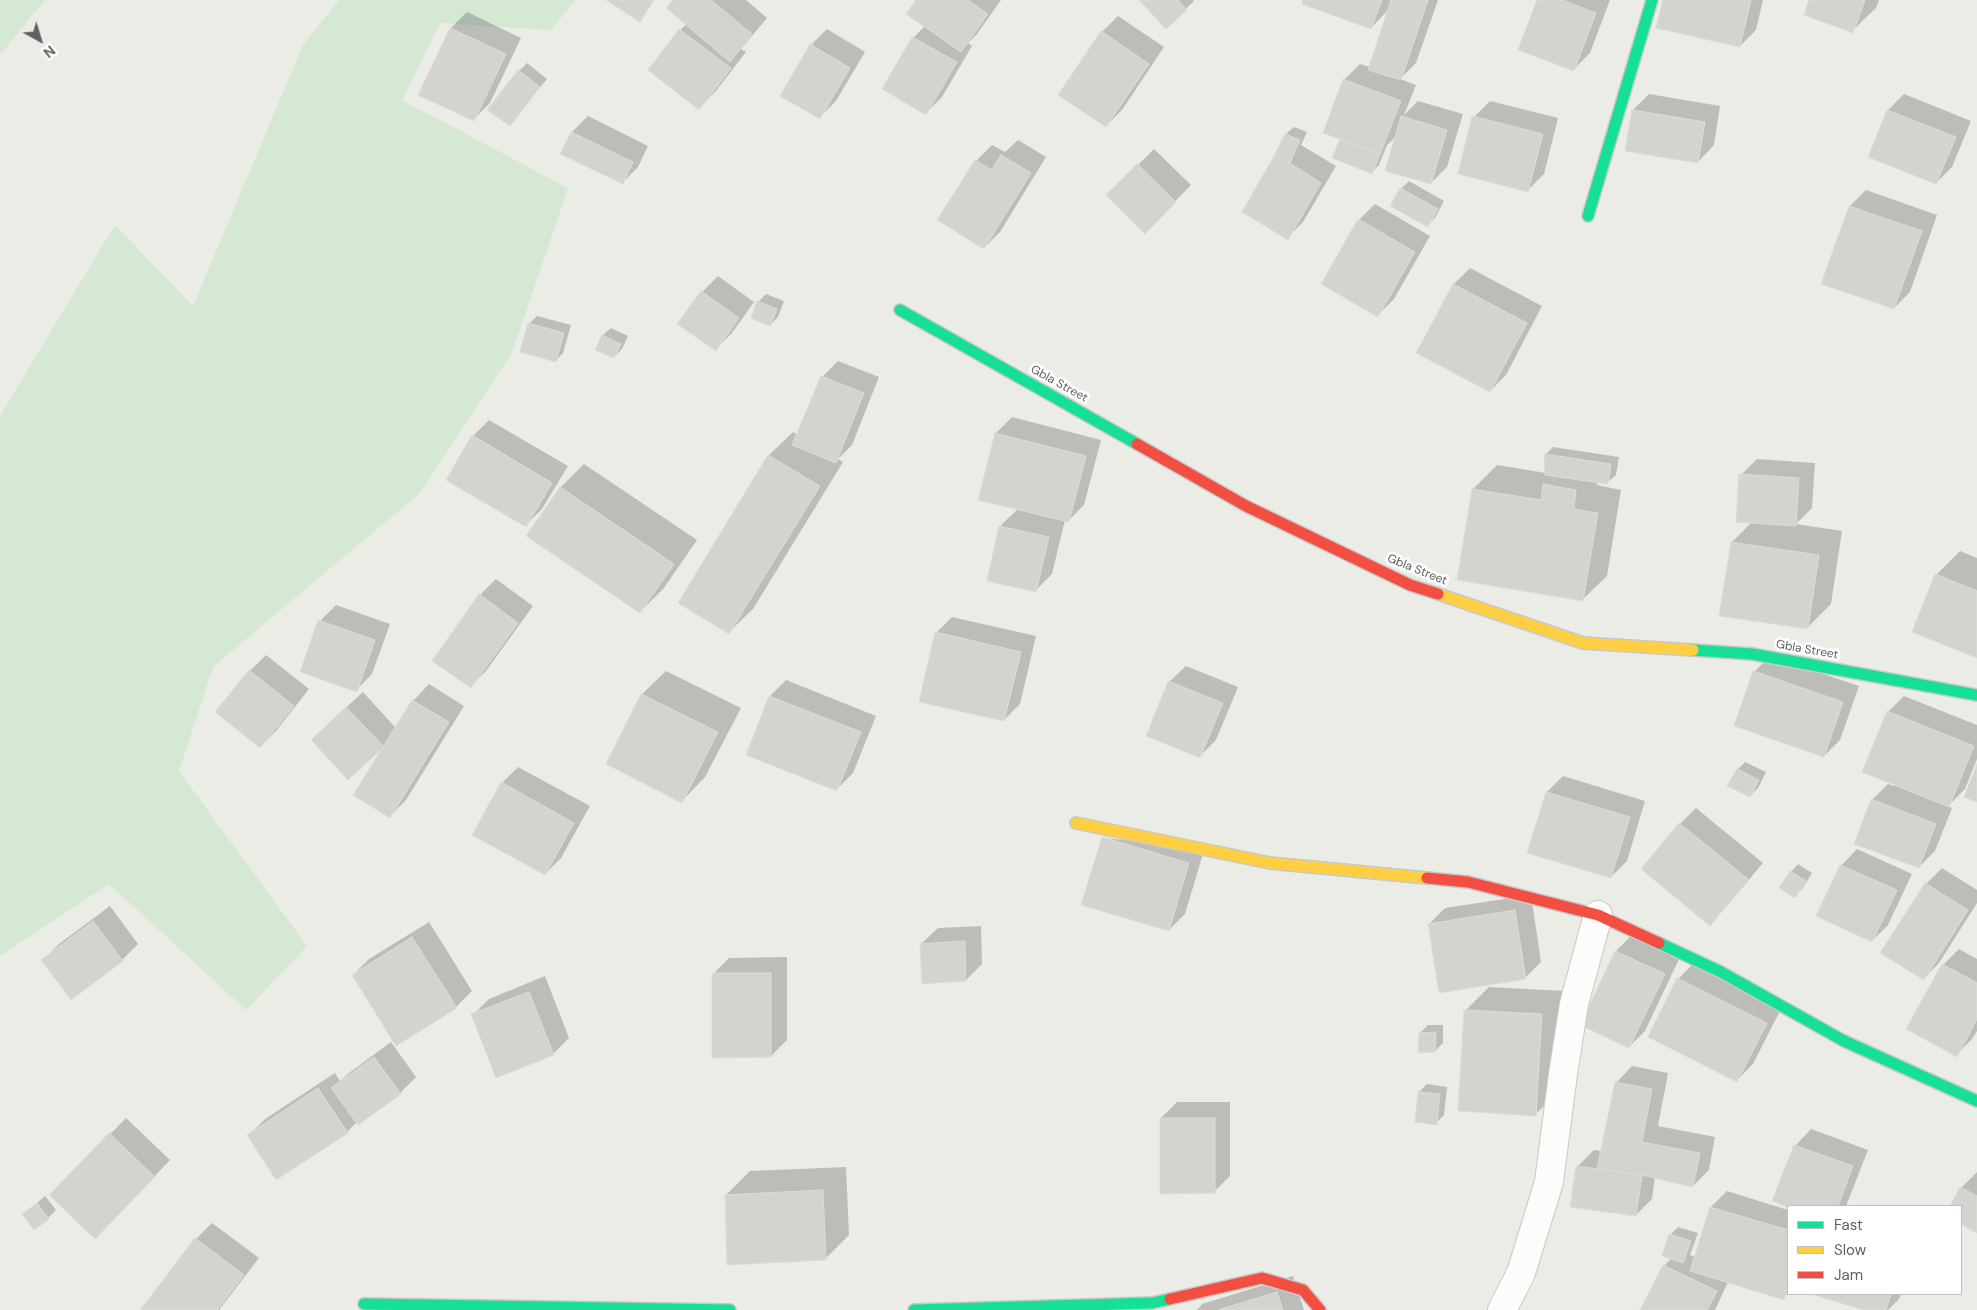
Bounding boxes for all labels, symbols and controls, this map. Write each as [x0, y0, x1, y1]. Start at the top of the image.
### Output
north arrow [15, 15, 65, 65]
text: N [40, 41, 59, 62]
street label: Gbla Street [1028, 362, 1090, 406]
street label: Gbla Street [1385, 552, 1449, 588]
street label: Gbla Street [1775, 637, 1839, 663]
legend [1787, 1205, 1962, 1295]
text: Fast [1834, 1215, 1863, 1235]
text: Slow [1834, 1240, 1866, 1260]
text: Jam [1834, 1265, 1863, 1285]

